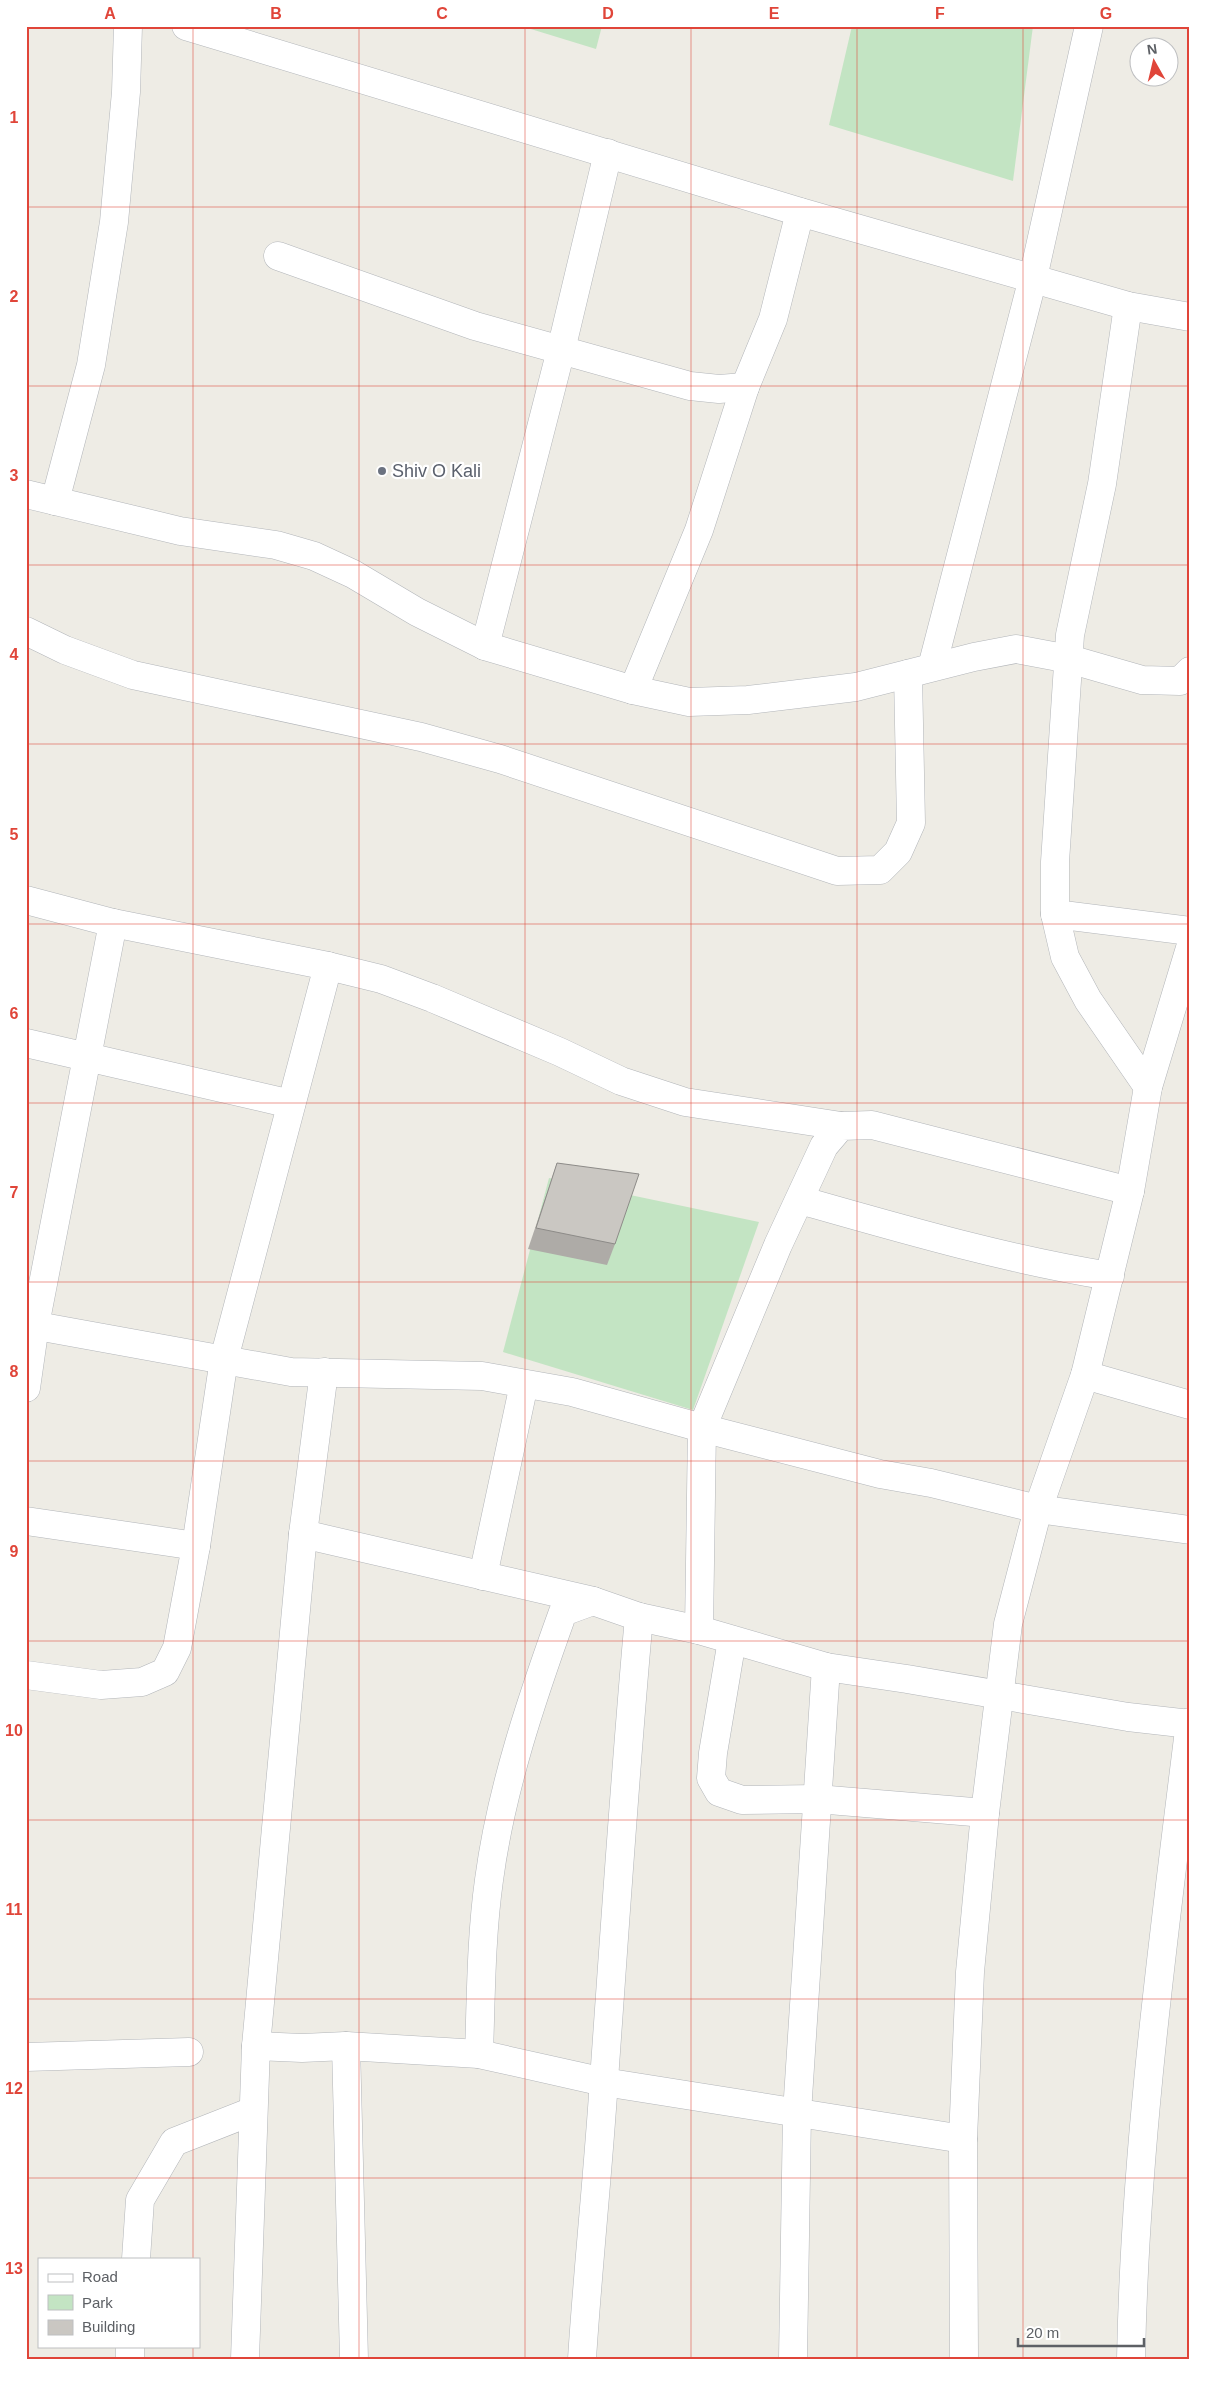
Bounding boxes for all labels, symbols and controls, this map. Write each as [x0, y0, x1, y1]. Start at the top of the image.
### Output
text: A [104, 5, 116, 22]
text: B [270, 5, 282, 22]
text: C [436, 5, 448, 22]
text: D [602, 5, 614, 22]
text: E [769, 5, 780, 22]
text: F [935, 5, 945, 22]
text: G [1100, 5, 1112, 22]
north arrow [1128, 38, 1178, 88]
text: N [1146, 40, 1158, 58]
text: 1 [10, 109, 19, 126]
text: 2 [10, 288, 19, 305]
place label: Shiv O Kali [392, 461, 481, 481]
marker: Shiv O Kali [376, 465, 388, 477]
text: 3 [10, 467, 19, 484]
text: 4 [10, 646, 19, 663]
text: 5 [10, 826, 19, 843]
text: 6 [10, 1005, 19, 1022]
text: 7 [10, 1184, 19, 1201]
text: 8 [10, 1363, 19, 1380]
text: 9 [10, 1543, 19, 1560]
text: 10 [5, 1722, 23, 1739]
text: 11 [6, 1901, 23, 1918]
text: 12 [5, 2080, 23, 2097]
legend [38, 2258, 200, 2348]
text: 13 [5, 2260, 23, 2277]
text: Road [82, 2268, 118, 2285]
text: Park [82, 2294, 113, 2311]
scale bar [1018, 2315, 1145, 2347]
text: Building [82, 2318, 135, 2335]
text: 20 m [1026, 2324, 1059, 2341]

